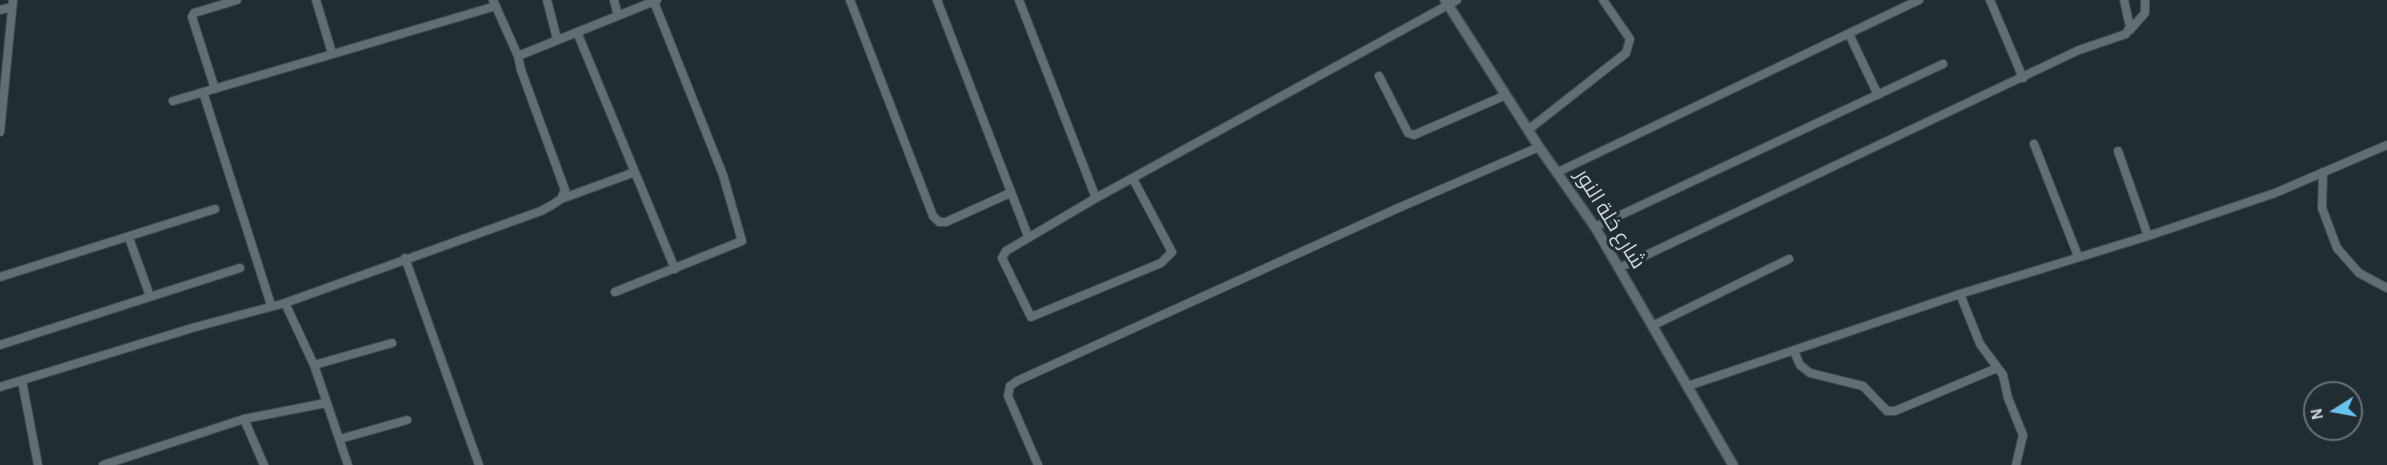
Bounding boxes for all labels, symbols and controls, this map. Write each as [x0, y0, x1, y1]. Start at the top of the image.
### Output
street label: شارع خلة النور [1569, 164, 1651, 274]
north arrow [2303, 381, 2363, 441]
text: N [2308, 407, 2326, 421]

